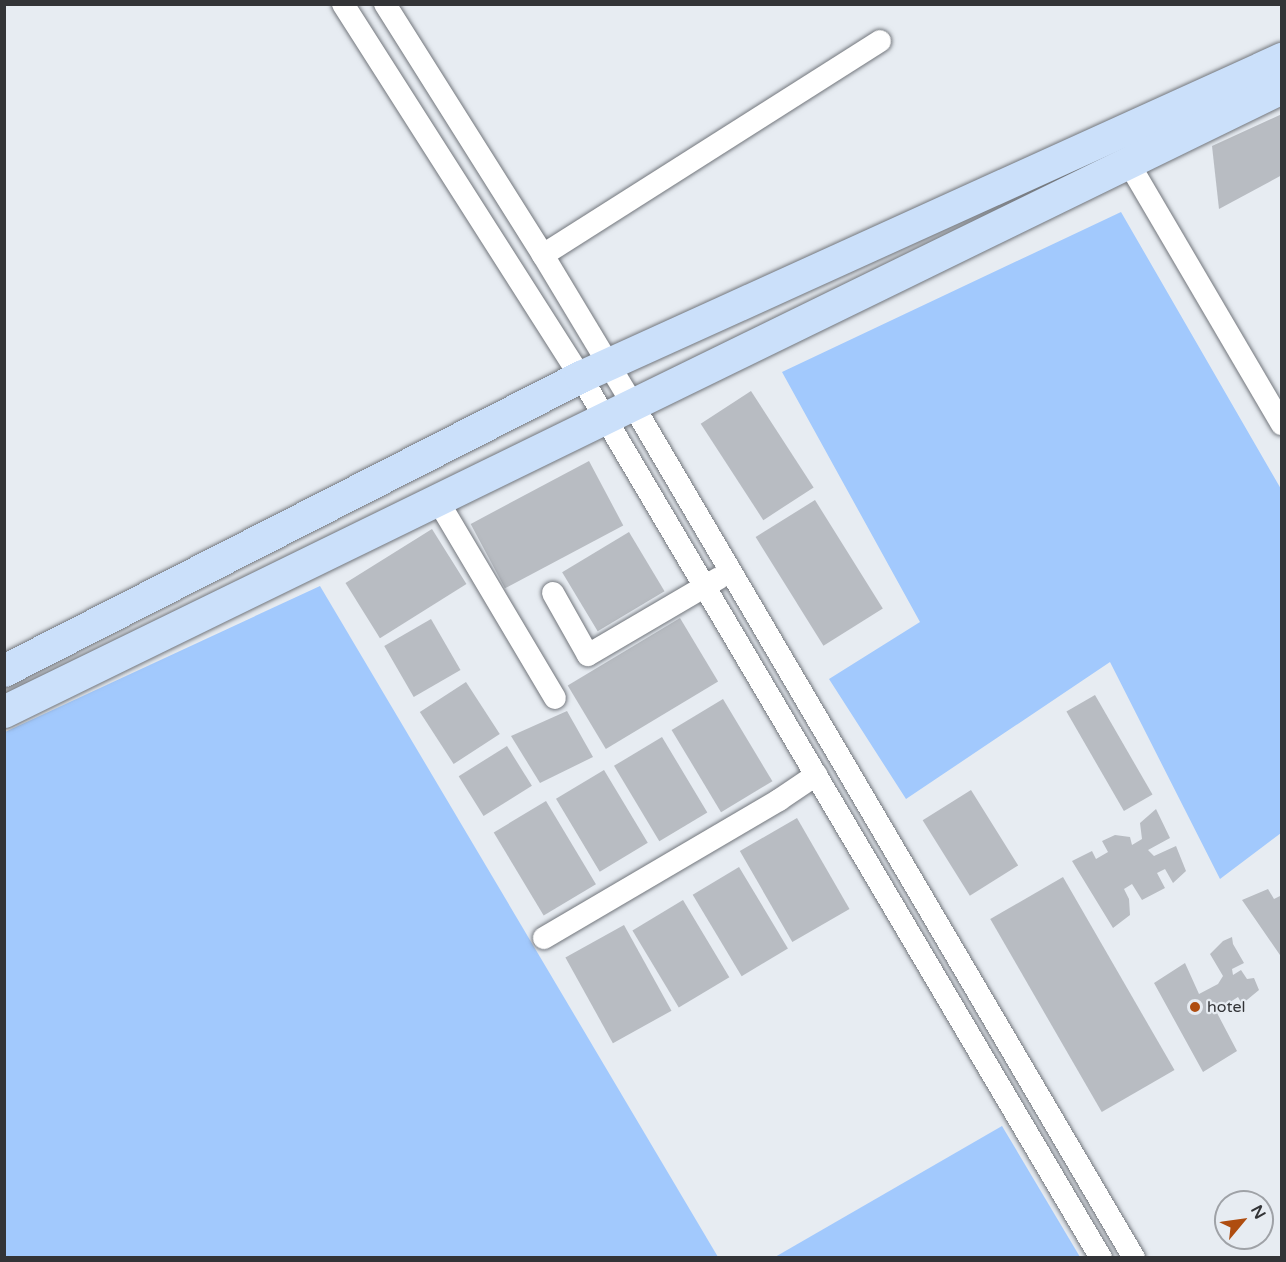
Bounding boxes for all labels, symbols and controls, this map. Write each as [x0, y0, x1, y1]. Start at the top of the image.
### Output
place label: hotel [1207, 997, 1245, 1017]
marker: hotel [1188, 1000, 1202, 1014]
north arrow [1214, 1190, 1274, 1250]
text: N [1246, 1202, 1270, 1223]

